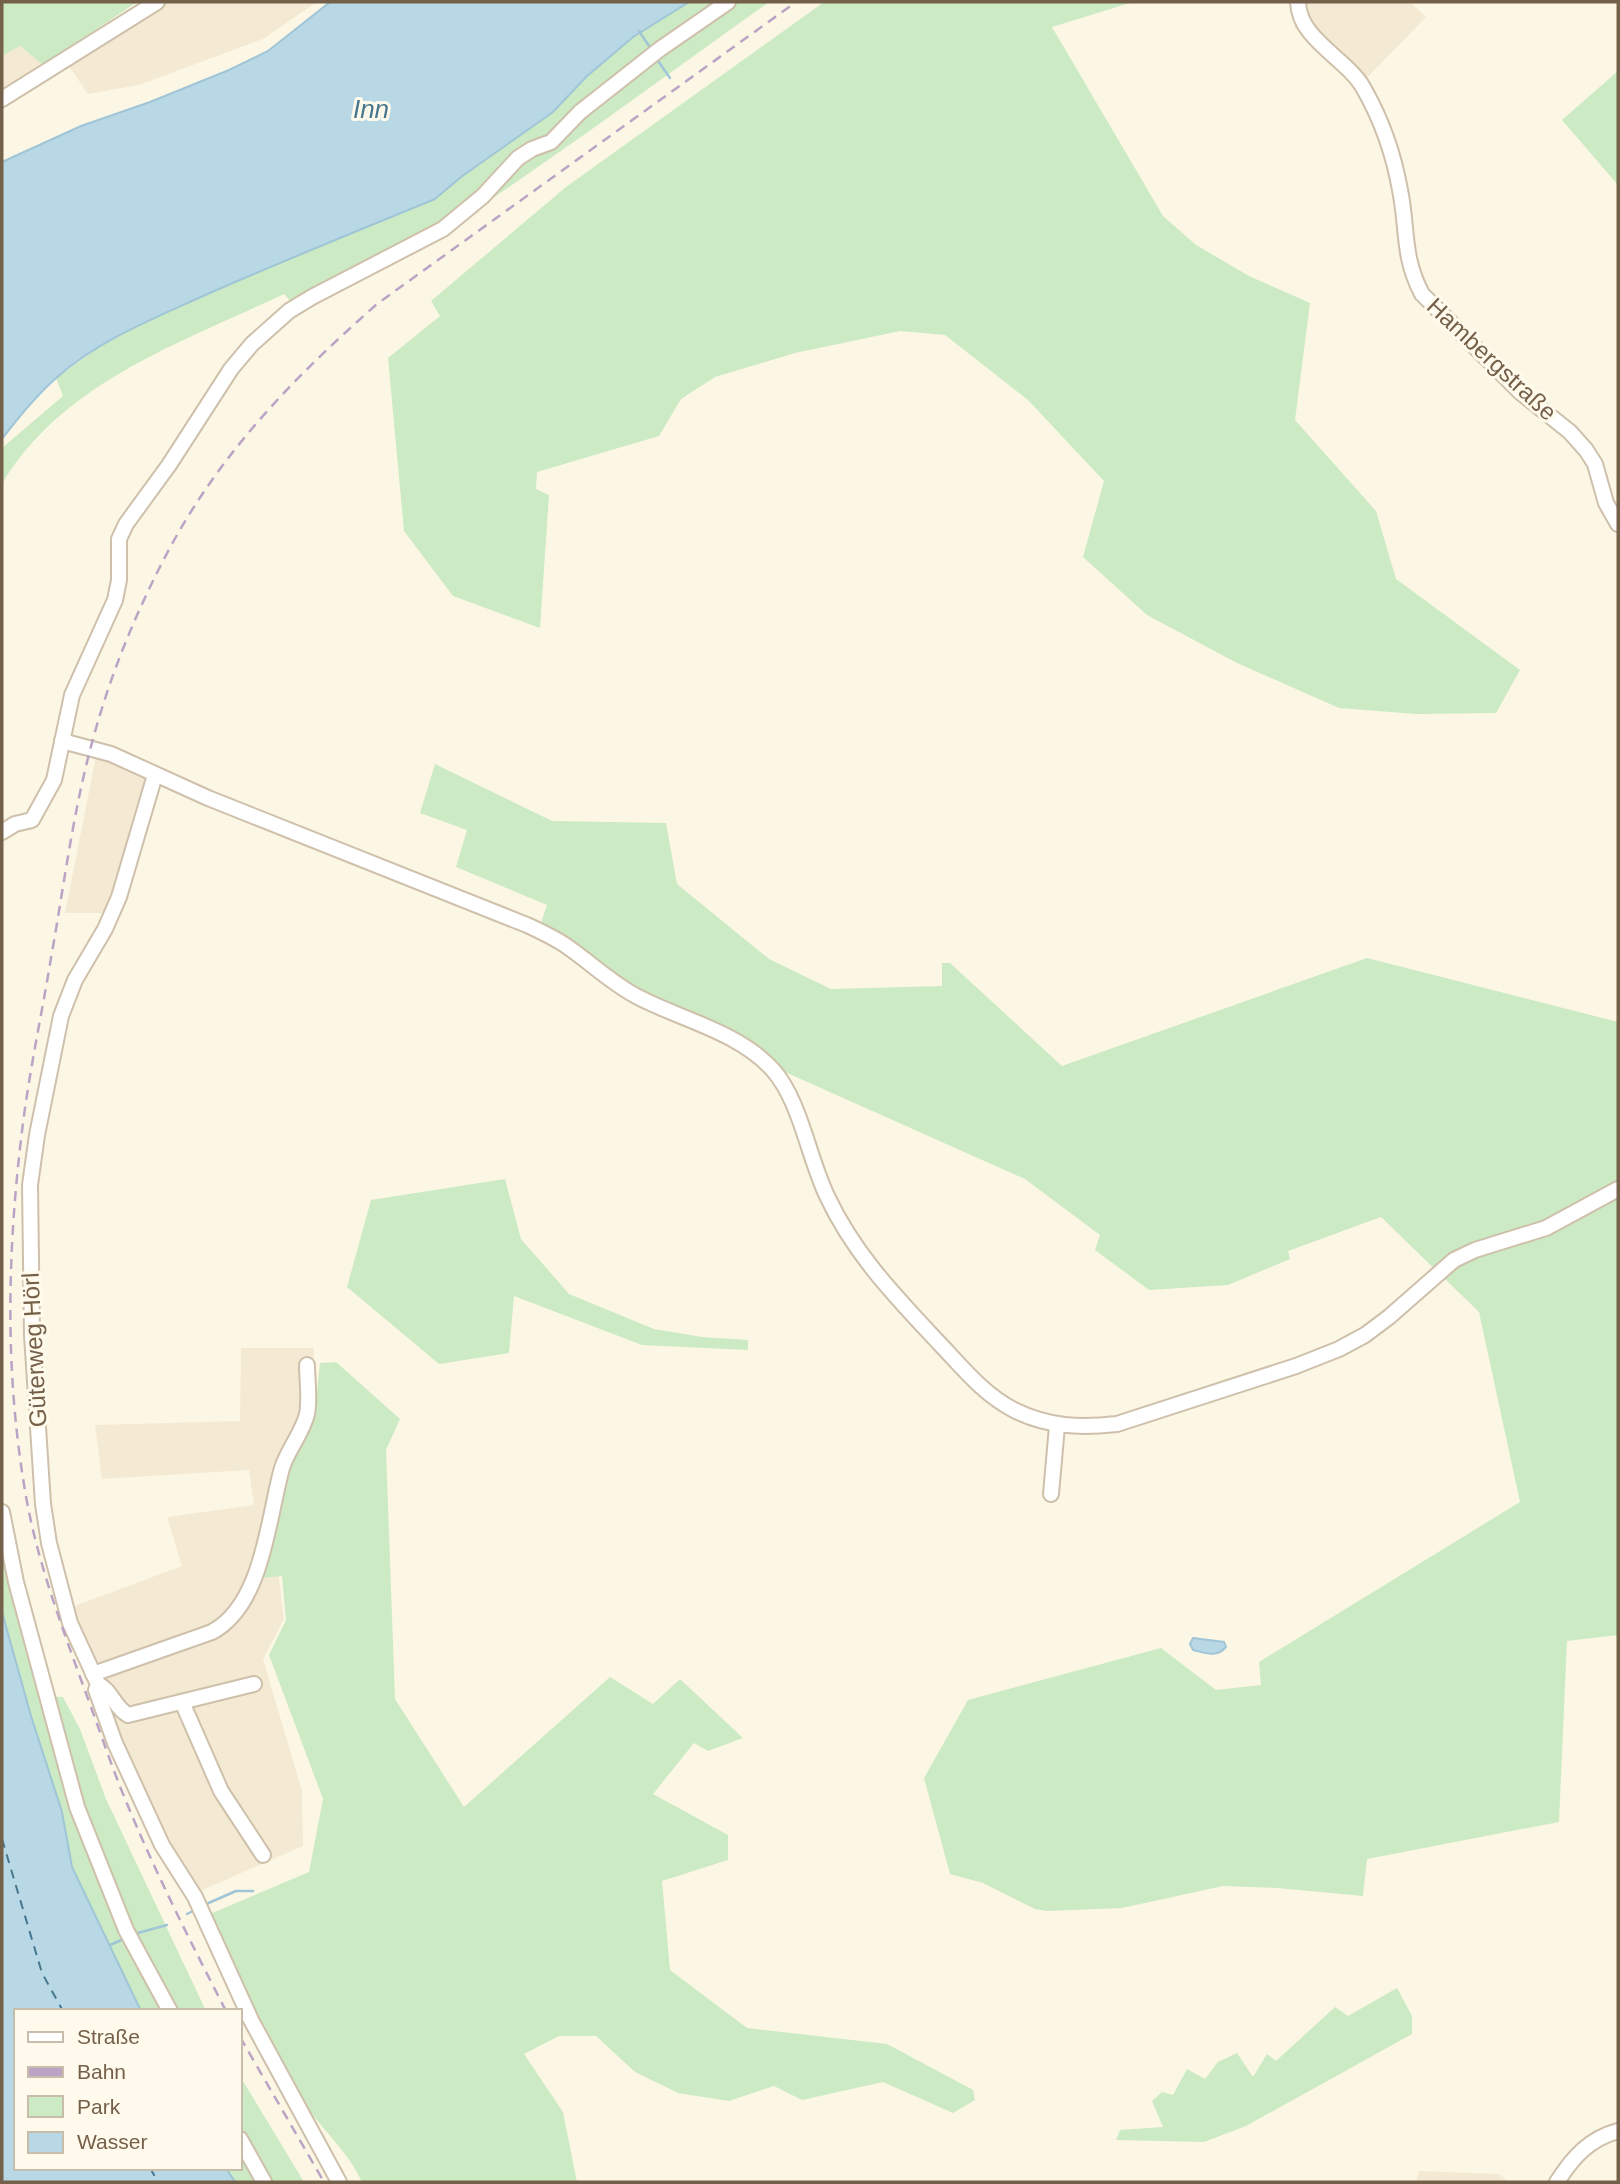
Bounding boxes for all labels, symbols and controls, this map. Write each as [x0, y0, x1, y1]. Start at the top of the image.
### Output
water label: Inn [353, 94, 389, 124]
street label: Hambergstraße [1422, 292, 1562, 426]
street label: Güterweg Hörl [16, 1272, 52, 1428]
legend [14, 2009, 242, 2170]
text: Straße [77, 2025, 140, 2048]
text: Bahn [77, 2060, 126, 2083]
text: Park [77, 2095, 121, 2118]
text: Wasser [77, 2130, 147, 2153]

